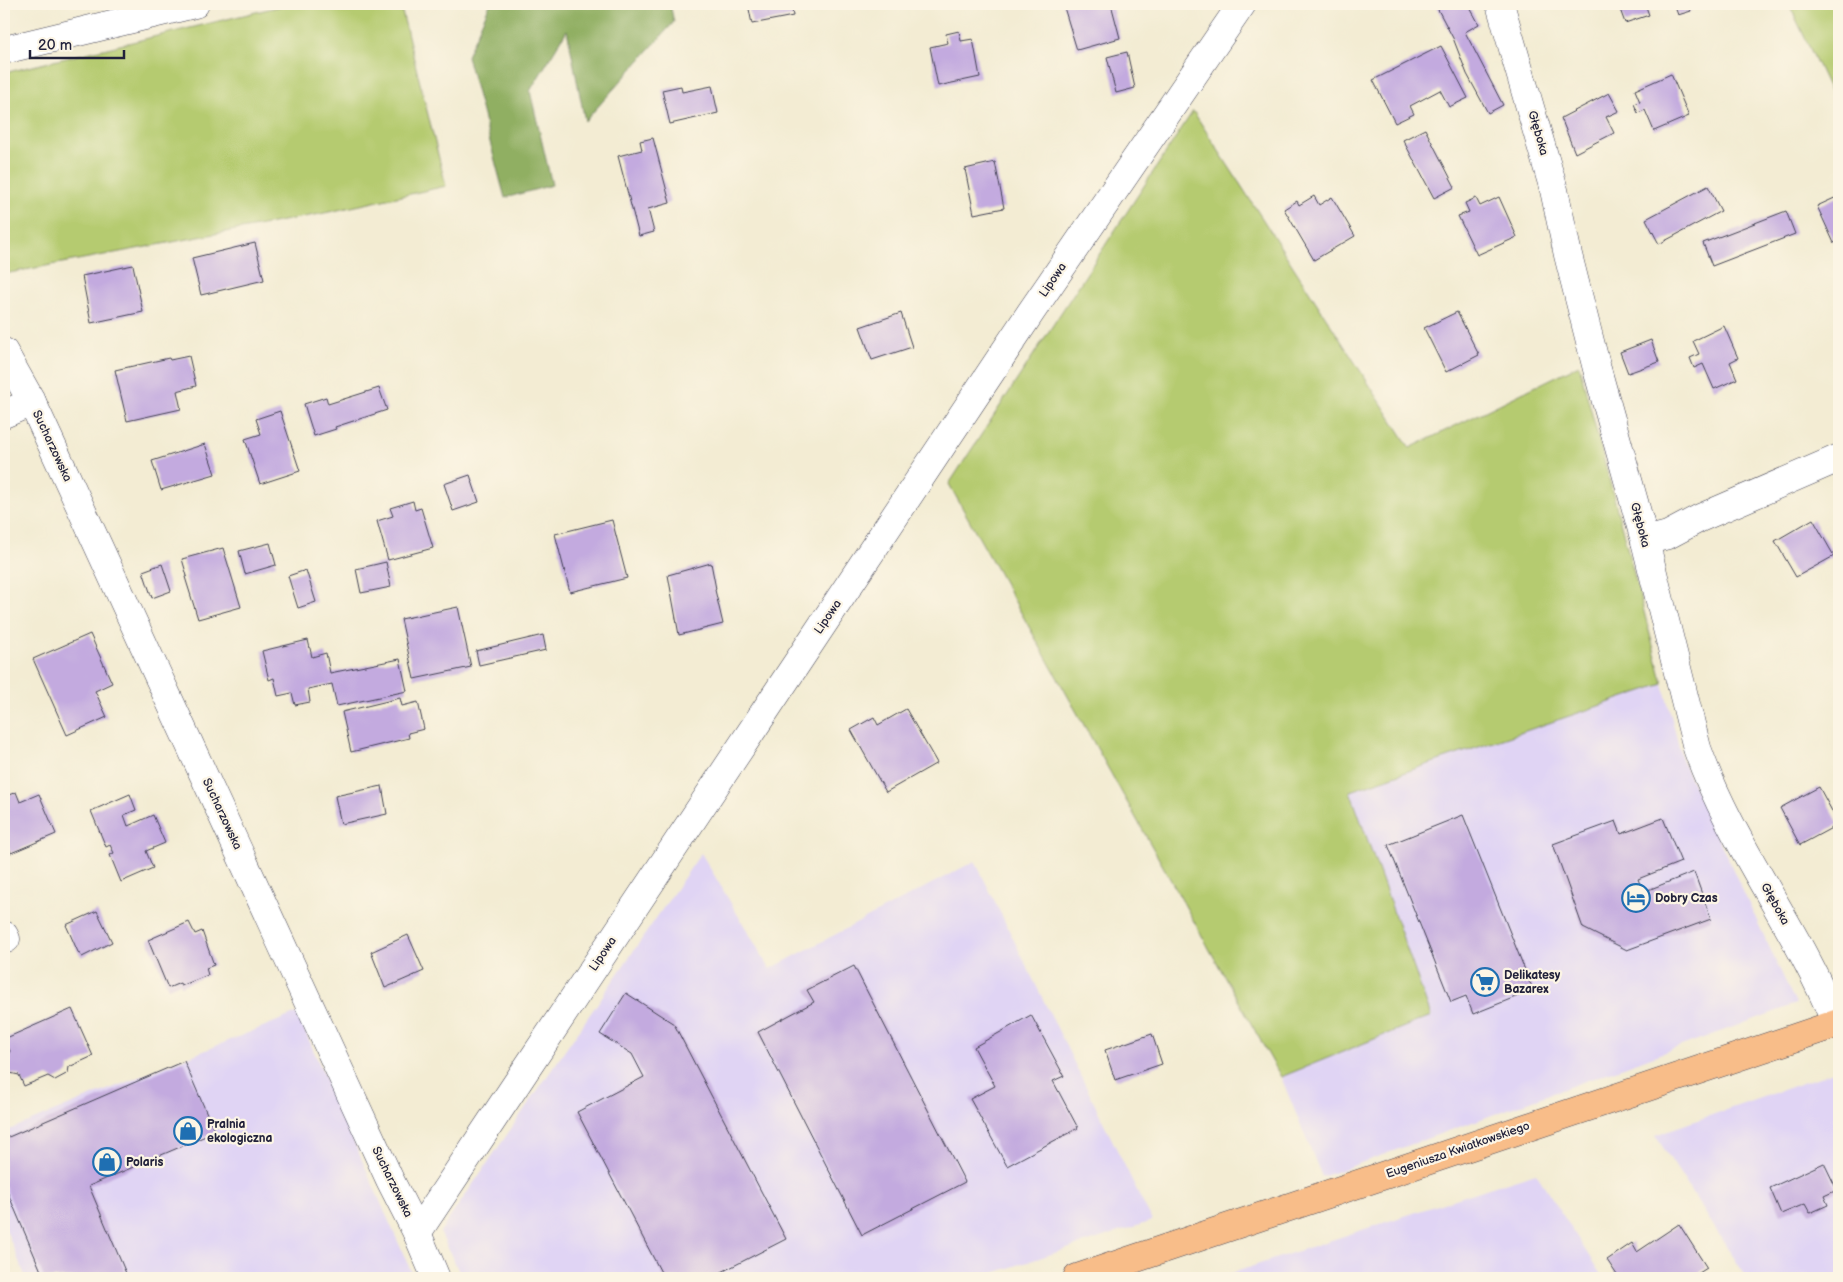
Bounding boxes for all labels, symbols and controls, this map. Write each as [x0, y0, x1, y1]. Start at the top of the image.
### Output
scale bar [30, 28, 124, 60]
text: 20 m [38, 36, 72, 55]
street label: Głęboka [1524, 109, 1552, 157]
street label: Lipowa [1036, 260, 1070, 300]
street label: Sucharzowska [29, 408, 75, 484]
street label: Głęboka [1627, 501, 1653, 549]
street label: Lipowa [811, 597, 845, 637]
street label: Sucharzowska [199, 776, 245, 852]
street label: Głęboka [1757, 880, 1793, 928]
hotel icon: Dobry Czas [1621, 883, 1651, 913]
place label: Dobry Czas [1655, 891, 1718, 906]
street label: Lipowa [586, 934, 620, 974]
supermarket icon: Delikatesy Bazarex [1470, 967, 1500, 997]
place label: Delikatesy Bazarex [1504, 968, 1561, 997]
shop icon: Pralnia ekologiczna [173, 1116, 203, 1146]
place label: Pralnia ekologiczna [207, 1117, 273, 1146]
street label: Eugeniusza Kwiatkowskiego [1384, 1118, 1532, 1182]
street label: Sucharzowska [368, 1144, 416, 1220]
shop icon: Polaris [92, 1147, 122, 1177]
place label: Polaris [126, 1155, 163, 1170]

